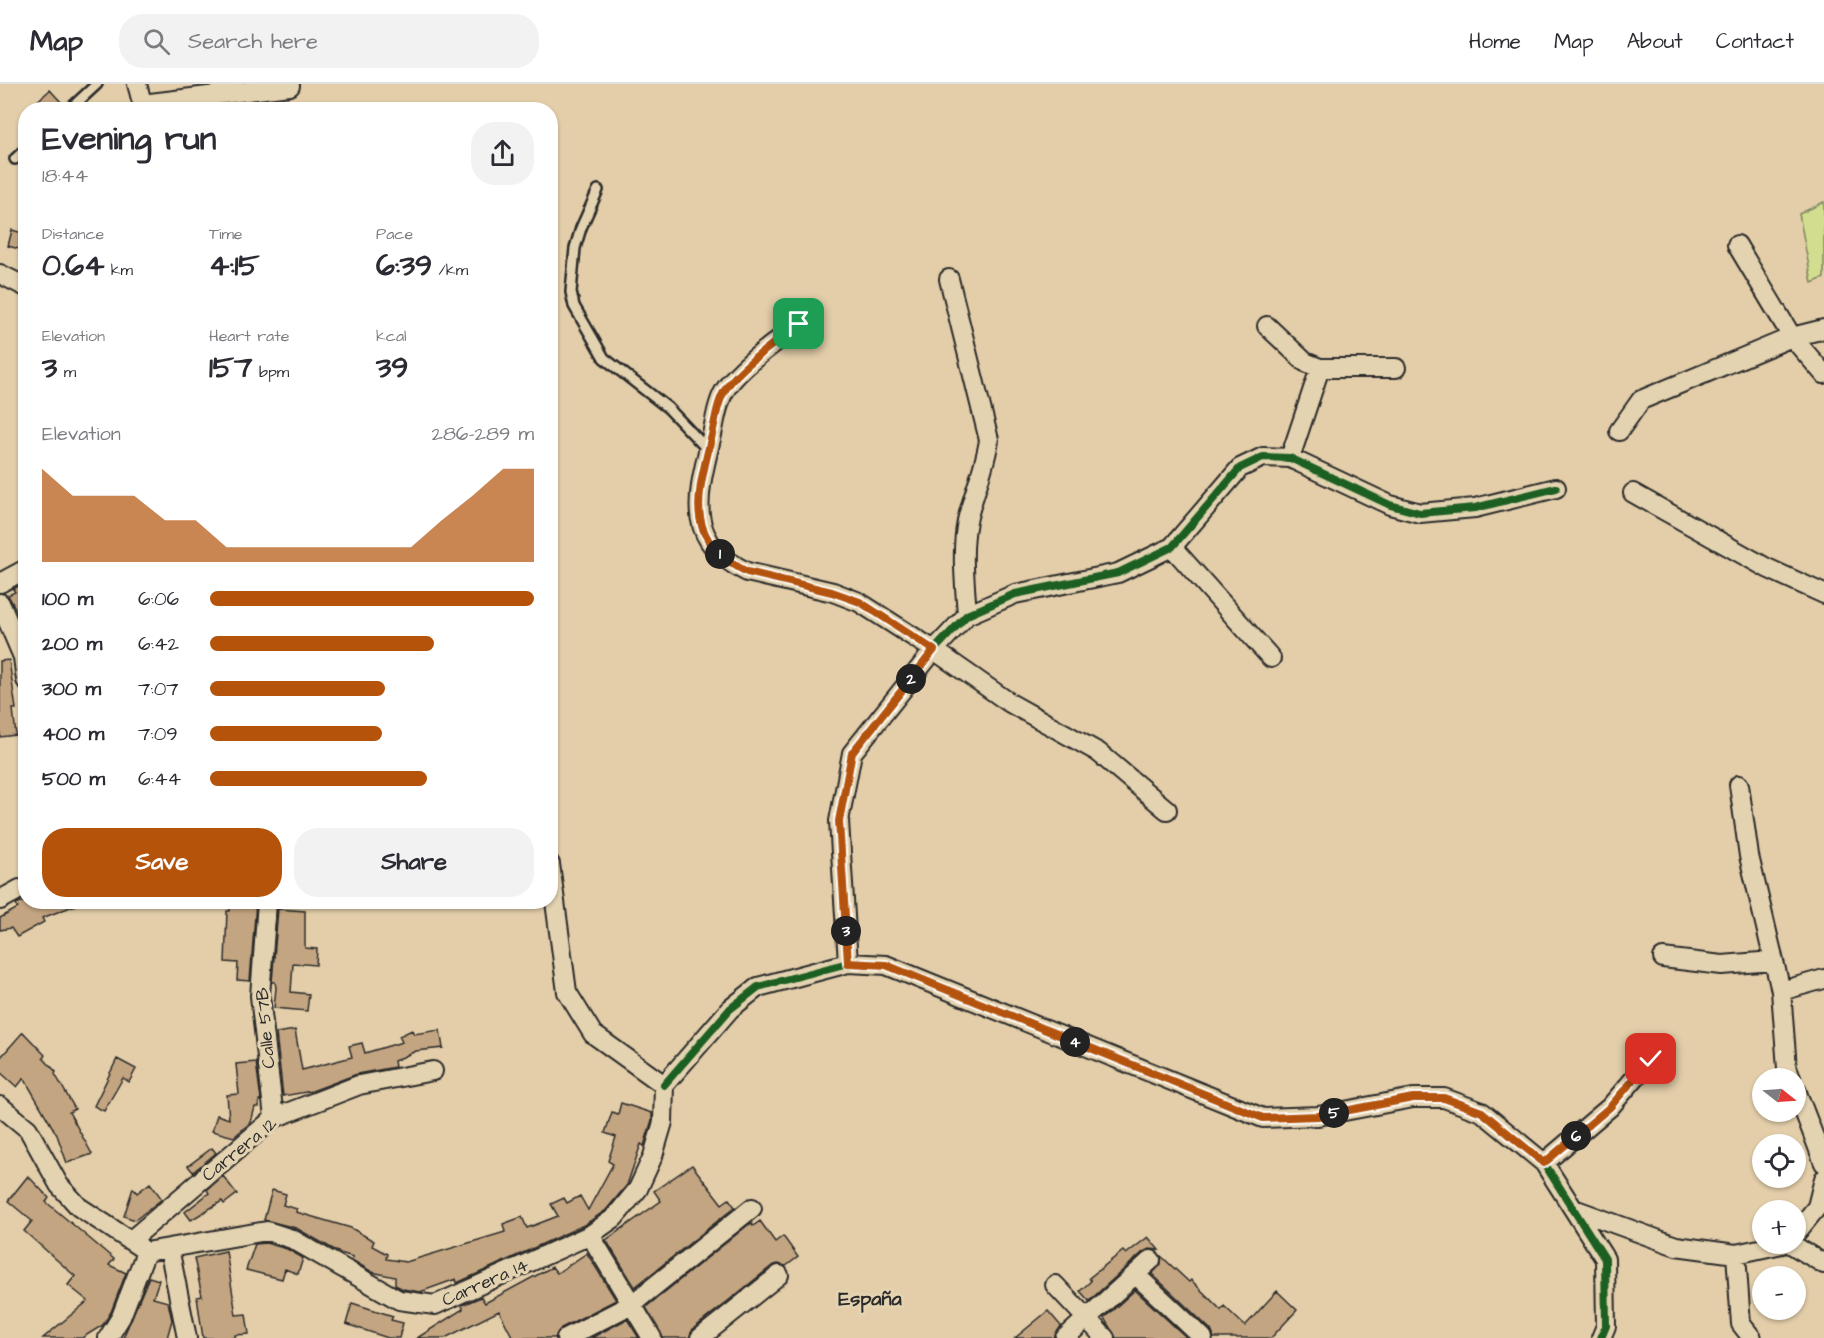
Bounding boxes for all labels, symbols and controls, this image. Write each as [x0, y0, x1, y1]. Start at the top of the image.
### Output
search box [119, 14, 539, 68]
text: Map [30, 22, 83, 61]
icon: search [140, 25, 173, 58]
text: Search here [188, 26, 318, 57]
text: Home [1469, 27, 1521, 56]
text: Map [1554, 27, 1594, 56]
text: About [1627, 27, 1683, 56]
text: Contact [1716, 27, 1794, 56]
text: Evening run [42, 116, 216, 162]
button: share [471, 122, 534, 185]
text: 18:44 [42, 162, 88, 190]
text: Distance [42, 223, 104, 245]
text: Time [209, 223, 243, 245]
text: Pace [376, 223, 413, 245]
text: 0.64 [42, 245, 104, 287]
text: 4:15 [209, 245, 260, 287]
text: 6:39 [376, 245, 432, 287]
text: km [104, 259, 133, 281]
text: /km [432, 259, 468, 281]
pin [773, 298, 824, 349]
icon: arrive [782, 307, 815, 340]
text: Elevation [42, 325, 105, 347]
text: Heart rate [209, 325, 289, 347]
text: kcal [376, 325, 407, 347]
text: 3 [42, 347, 57, 389]
text: 157 [209, 347, 253, 389]
text: 39 [376, 347, 408, 389]
text: m [57, 361, 76, 383]
text: bpm [253, 361, 289, 383]
text: Elevation [42, 420, 121, 448]
text: 286–289 m [431, 420, 534, 448]
pin: 1 [705, 539, 735, 569]
text: 1 [719, 543, 721, 565]
text: 100 m [42, 585, 93, 613]
text: 6:06 [138, 585, 179, 613]
text: 200 m [42, 630, 102, 658]
text: 6:42 [138, 630, 179, 658]
pin: 2 [896, 664, 926, 694]
text: 2 [906, 668, 916, 690]
text: 300 m [42, 675, 101, 703]
text: 7:07 [138, 675, 179, 703]
text: 400 m [42, 720, 104, 748]
text: 7:09 [138, 720, 178, 748]
text: 500 m [42, 765, 105, 793]
text: 6:44 [138, 765, 181, 793]
button: Save [42, 828, 282, 897]
button: Share [294, 828, 534, 897]
pin: 3 [831, 916, 861, 946]
text: 3 [842, 920, 850, 942]
street label: Calle 57B [249, 986, 281, 1069]
pin: 4 [1060, 1027, 1090, 1057]
text: 4 [1070, 1031, 1080, 1053]
pin [1625, 1033, 1676, 1084]
icon: check [1634, 1042, 1667, 1075]
north arrow [1752, 1068, 1806, 1122]
map controls [1752, 1068, 1806, 1320]
pin: 5 [1319, 1098, 1349, 1128]
text: 5 [1328, 1102, 1340, 1124]
street label: Carrera 12 [196, 1111, 283, 1188]
pin: 6 [1561, 1121, 1591, 1151]
text: 6 [1571, 1125, 1581, 1147]
button: locate [1752, 1134, 1806, 1188]
button: + [1752, 1200, 1806, 1254]
street label: Carrera 14 [438, 1252, 532, 1313]
button: − [1752, 1266, 1806, 1320]
district label: España [838, 1285, 903, 1313]

